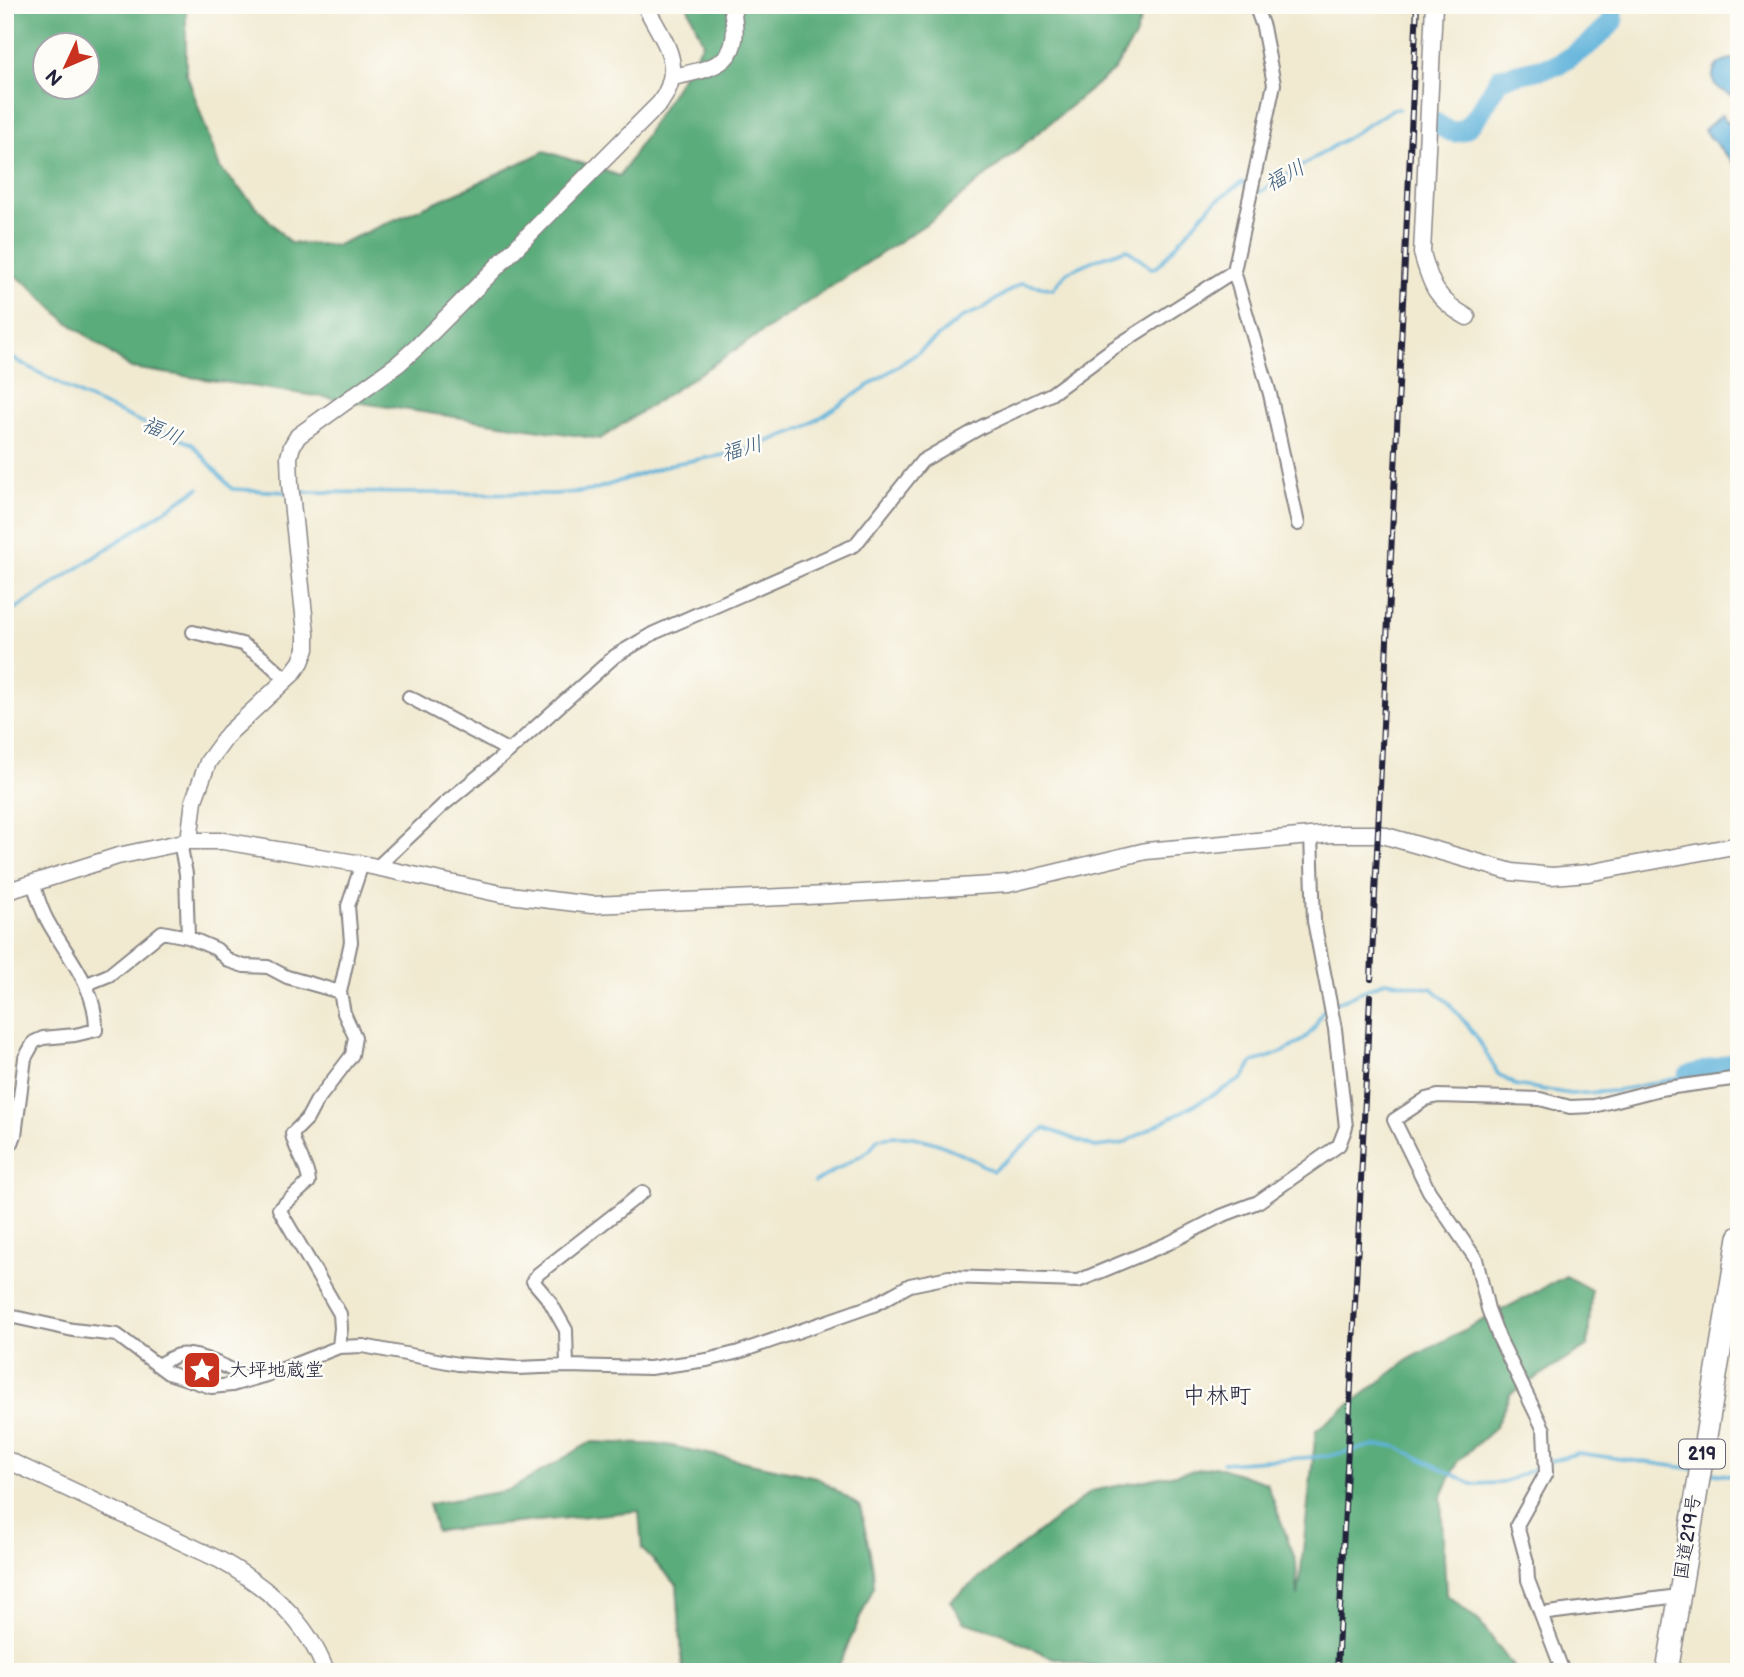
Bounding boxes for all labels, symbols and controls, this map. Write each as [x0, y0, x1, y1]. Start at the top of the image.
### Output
north arrow [32, 32, 102, 102]
text: N [42, 64, 68, 90]
water label: 福川 [1261, 155, 1309, 197]
water label: 福川 [138, 411, 186, 451]
water label: 福川 [718, 431, 766, 467]
place icon: 大坪地蔵堂 [181, 1349, 223, 1391]
place label: 大坪地蔵堂 [229, 1359, 324, 1382]
district label: 中林町 [1183, 1382, 1252, 1410]
road number: 219 [1679, 1440, 1725, 1469]
street label: 国道219号 [1670, 1493, 1706, 1581]

